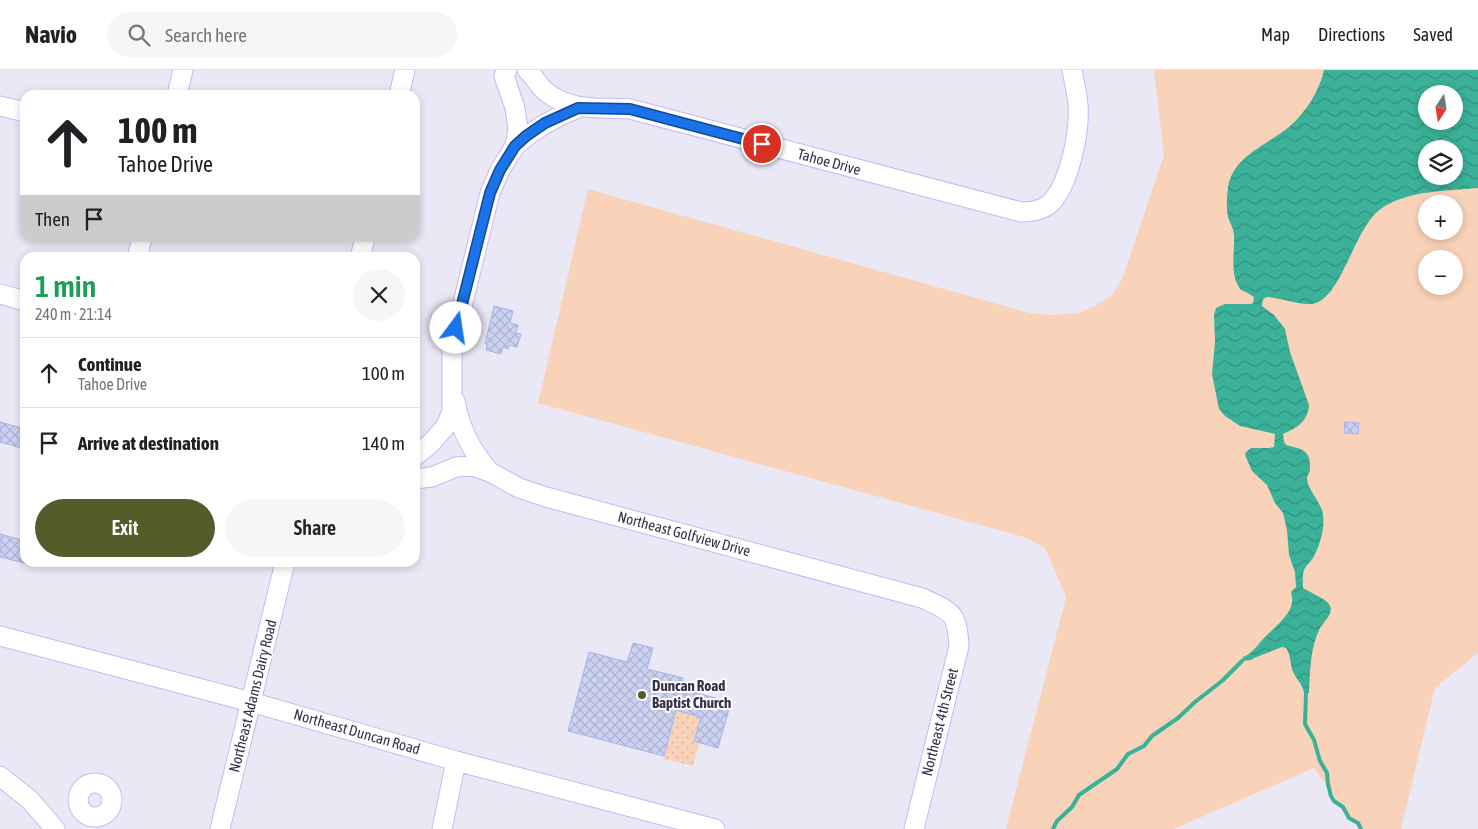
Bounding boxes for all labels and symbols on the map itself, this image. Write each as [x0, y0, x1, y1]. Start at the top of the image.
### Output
north arrow [1418, 85, 1462, 130]
pin [741, 123, 783, 165]
street label: Tahoe Drive [796, 145, 863, 178]
position arrow [429, 301, 481, 353]
street label: Northeast Golfview Drive [616, 508, 753, 559]
street label: Northeast Adams Dairy Road [225, 618, 280, 774]
street label: Northeast 4th Street [918, 666, 961, 778]
place label: Duncan Road Baptist Church [652, 677, 731, 711]
marker: Duncan Road Baptist Church [636, 689, 648, 701]
street label: Northeast Duncan Road [292, 705, 422, 758]

